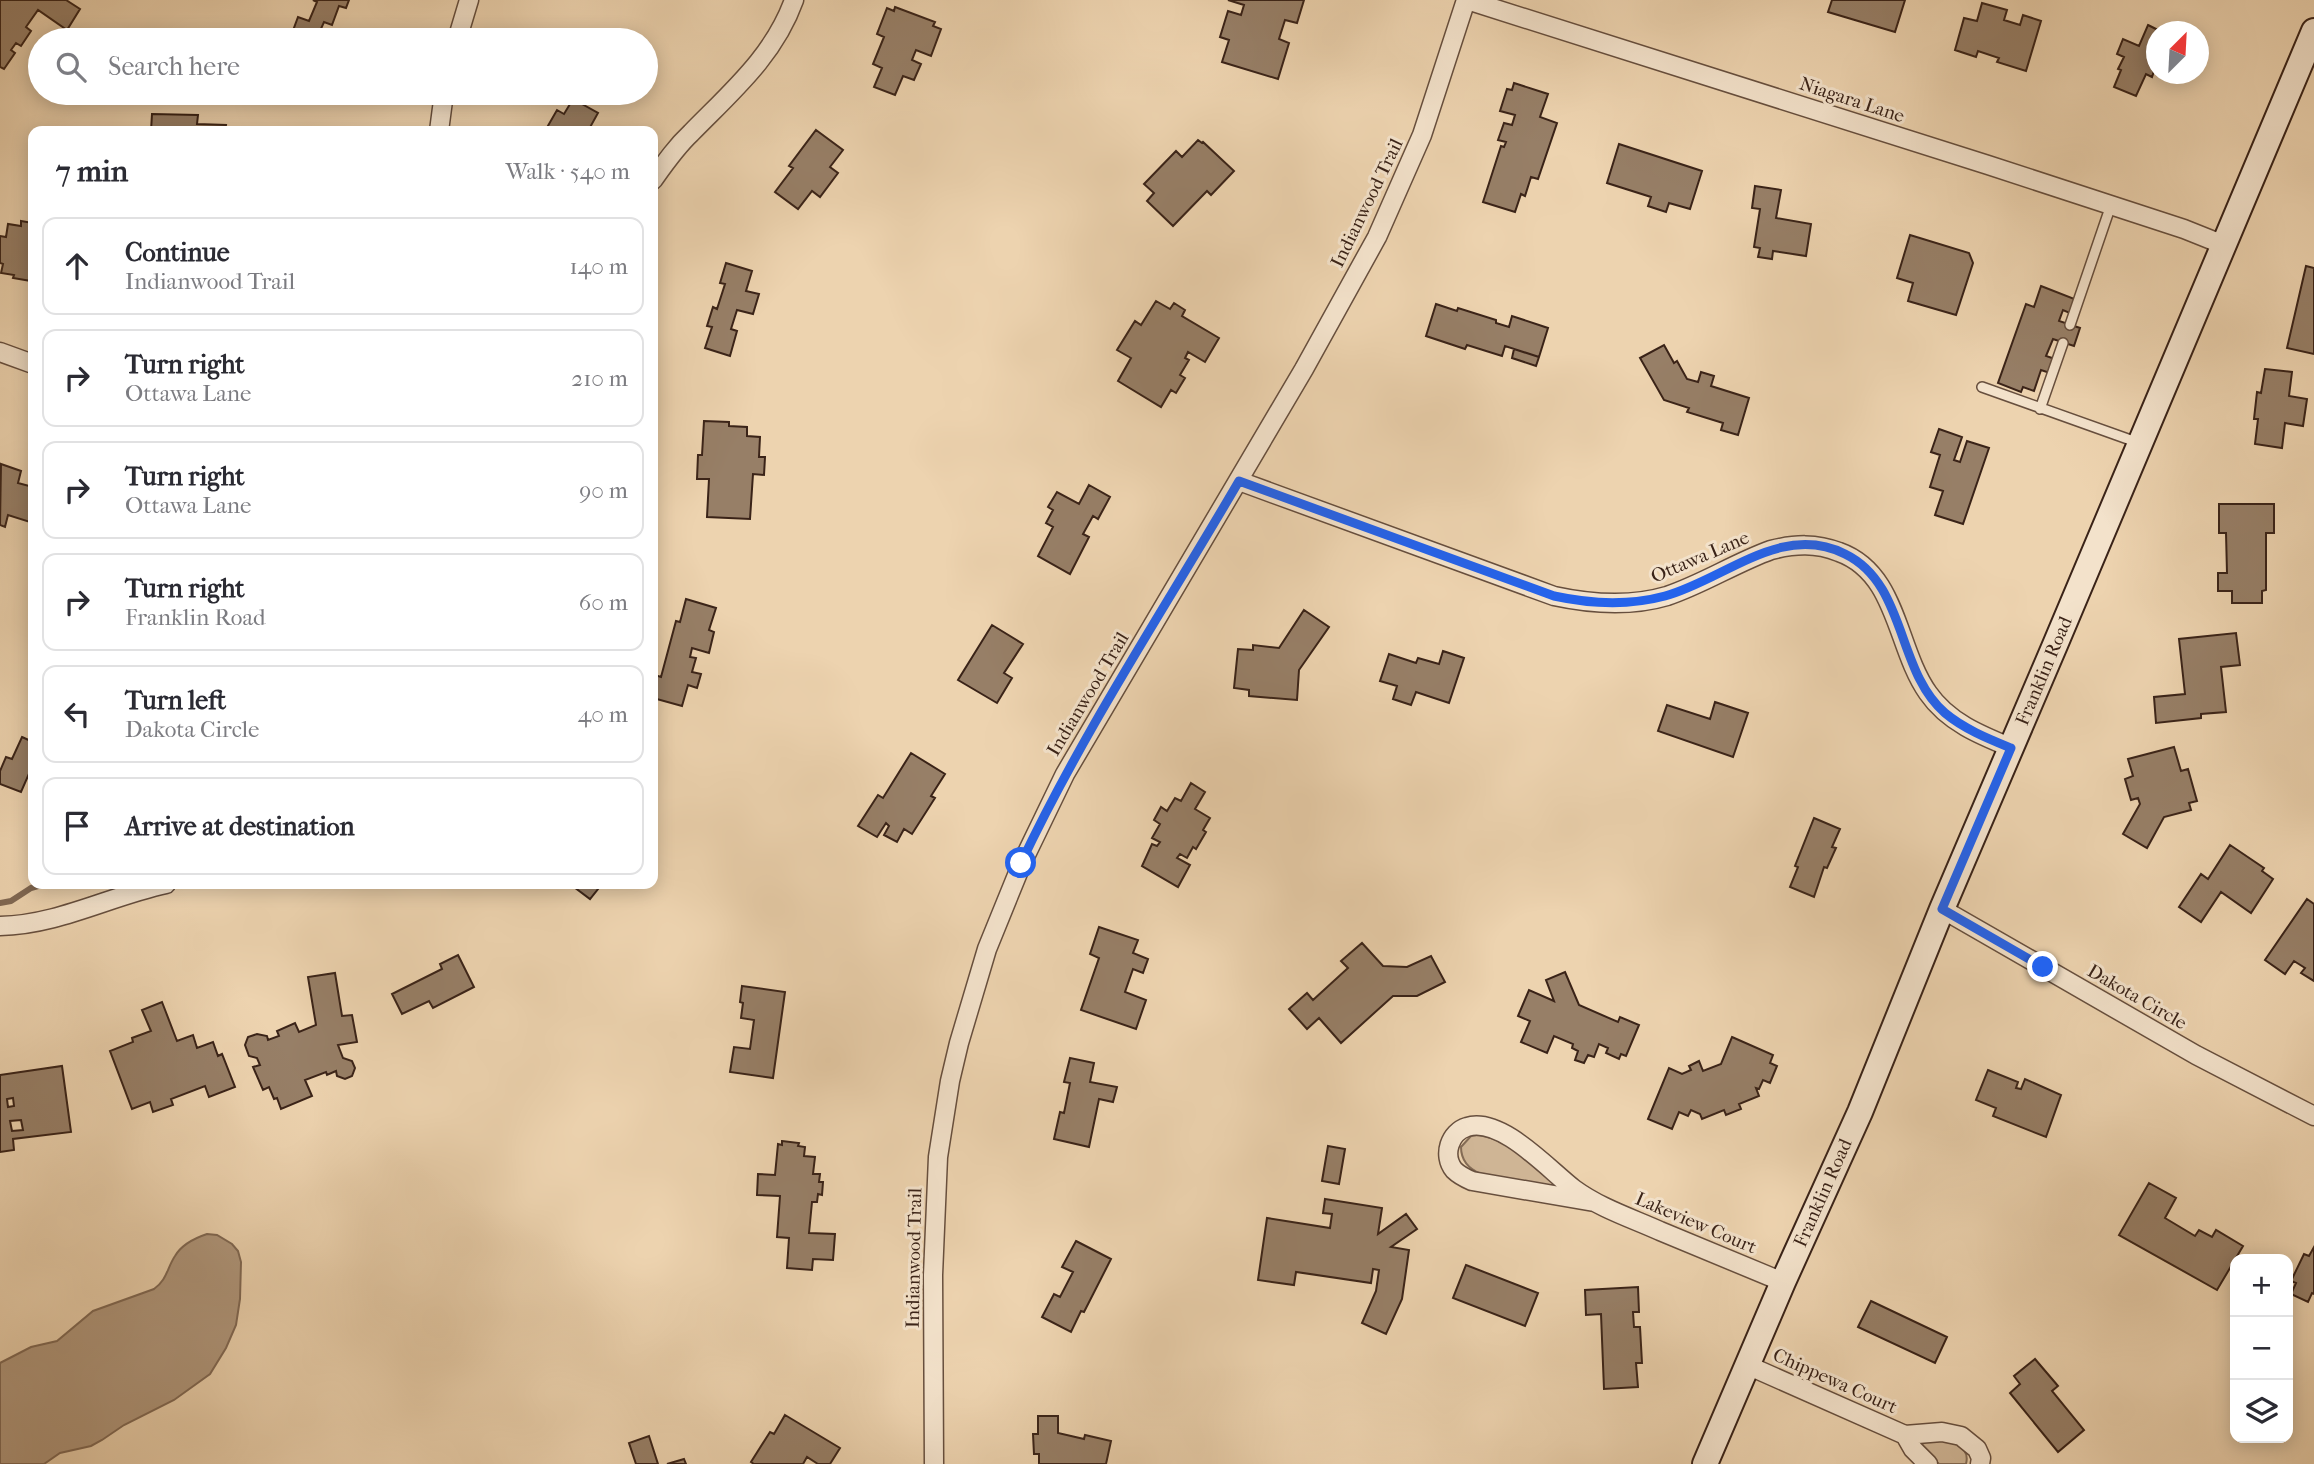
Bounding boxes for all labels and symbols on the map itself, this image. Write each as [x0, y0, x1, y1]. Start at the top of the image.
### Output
north arrow [2146, 21, 2209, 84]
street label: Niagara Lane [1797, 73, 1907, 127]
street label: Indianwood Trail [1326, 135, 1408, 271]
street label: Ottawa Lane [1648, 526, 1752, 588]
street label: Franklin Road [2011, 613, 2077, 729]
street label: Indianwood Trail [1042, 628, 1134, 760]
route start [1005, 847, 1036, 878]
route end [2027, 951, 2058, 982]
street label: Dakota Circle [2083, 960, 2191, 1034]
street label: Franklin Road [1789, 1135, 1857, 1251]
street label: Indianwood Trail [902, 1188, 926, 1328]
street label: Lakeview Court [1632, 1188, 1760, 1258]
street label: Chippewa Court [1769, 1344, 1901, 1418]

